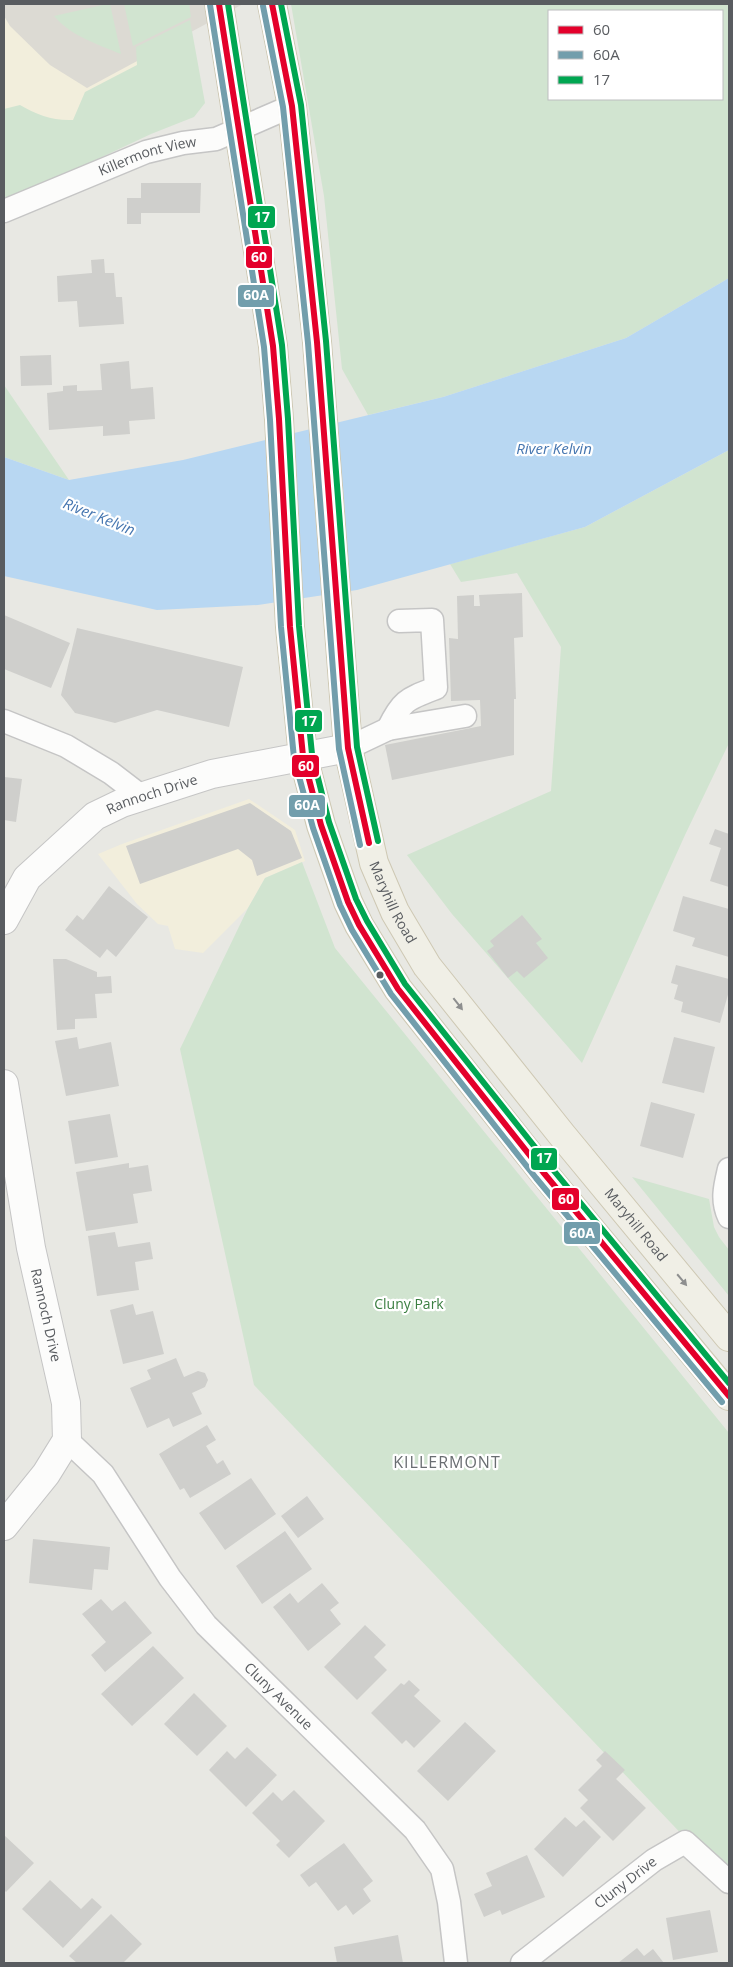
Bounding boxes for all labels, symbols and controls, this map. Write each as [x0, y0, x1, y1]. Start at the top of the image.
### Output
legend [548, 10, 723, 100]
text: 60 [593, 19, 610, 39]
text: 60A [593, 44, 620, 64]
text: 17 [593, 69, 610, 89]
street label: Killermont View [95, 131, 197, 180]
line badge: 17 [247, 205, 276, 229]
text: 17 [254, 207, 270, 226]
line badge: 60 [245, 245, 273, 269]
text: 60 [251, 247, 267, 266]
line badge: 60A [237, 284, 275, 308]
text: 60A [243, 285, 269, 304]
water label: River Kelvin [516, 438, 592, 458]
water label: River Kelvin [61, 493, 138, 539]
line badge: 17 [294, 709, 323, 733]
text: 17 [301, 711, 317, 730]
line badge: 60 [291, 754, 320, 778]
text: 60 [298, 756, 314, 775]
street label: Rannoch Drive [103, 769, 200, 818]
line badge: 60A [288, 794, 326, 818]
text: 60A [294, 795, 320, 814]
street label: Maryhill Road [365, 858, 421, 947]
unlabelled marker [375, 970, 385, 980]
one-way arrow [452, 997, 463, 1010]
line badge: 17 [530, 1147, 558, 1171]
text: 17 [536, 1148, 552, 1167]
street label: Maryhill Road [601, 1184, 672, 1265]
line badge: 60 [551, 1187, 580, 1211]
text: 60 [558, 1189, 574, 1208]
line badge: 60A [563, 1221, 601, 1245]
text: 60A [569, 1223, 595, 1242]
street label: Rannoch Drive [27, 1266, 66, 1364]
one-way arrow [677, 1273, 688, 1286]
park label: Cluny Park [374, 1294, 444, 1313]
district label: KILLERMONT [393, 1451, 501, 1473]
street label: Cluny Avenue [240, 1658, 317, 1734]
street label: Cluny Drive [590, 1852, 660, 1912]

